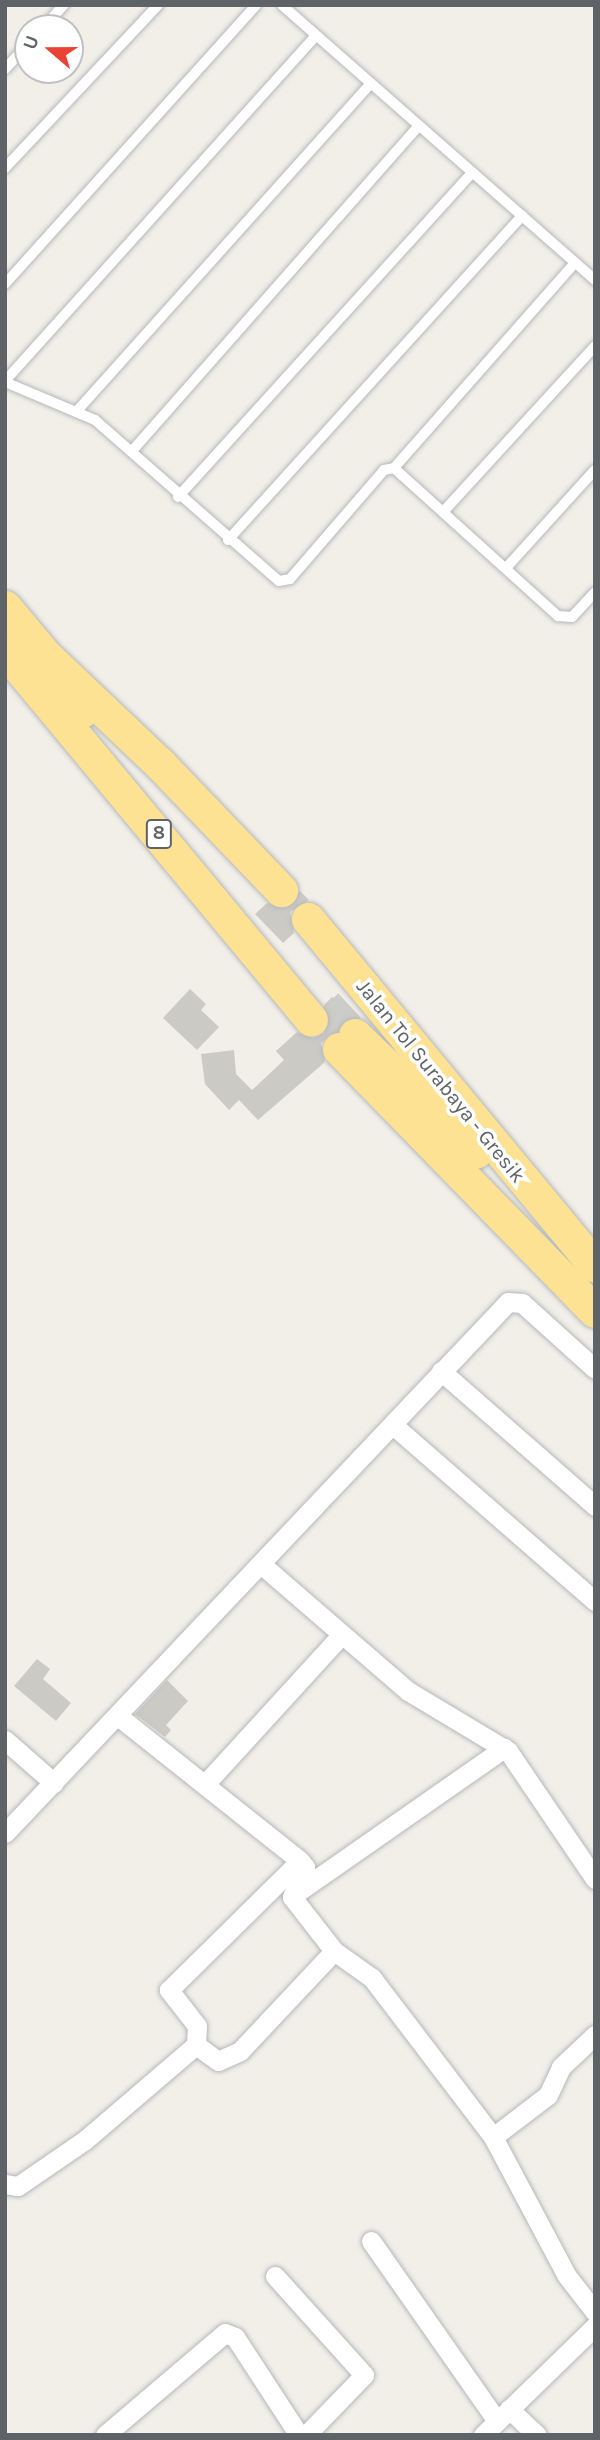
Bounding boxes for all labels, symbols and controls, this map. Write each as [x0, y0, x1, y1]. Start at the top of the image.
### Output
north arrow [14, 14, 84, 84]
text: U [19, 33, 44, 52]
road number: 8 [145, 818, 173, 849]
street label: Jalan Tol Surabaya - Gresik [351, 974, 531, 1188]

